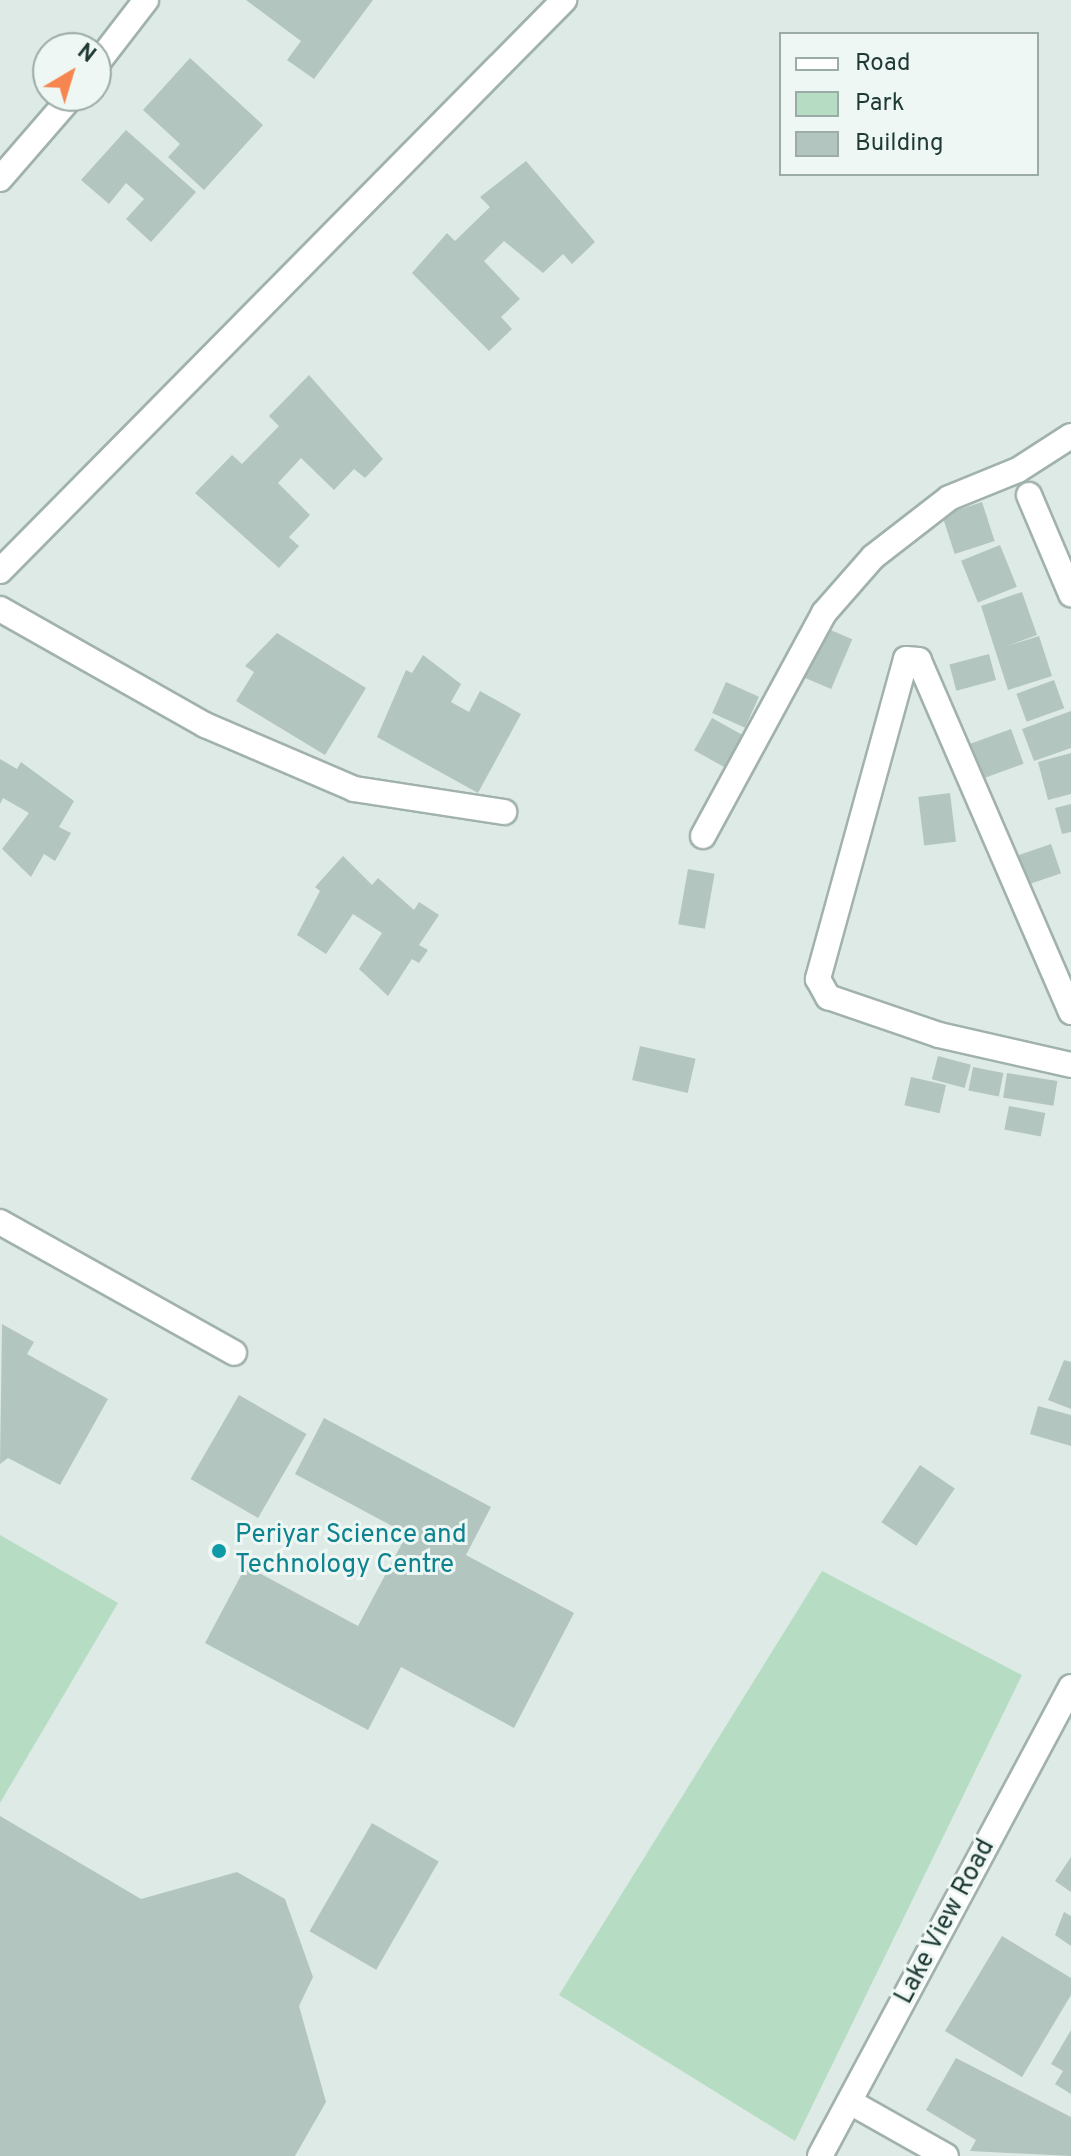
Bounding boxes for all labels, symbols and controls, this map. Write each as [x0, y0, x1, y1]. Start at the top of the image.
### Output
north arrow [32, 32, 112, 112]
legend [779, 32, 1039, 176]
text: N [71, 39, 100, 70]
text: Road [855, 49, 911, 79]
text: Park [855, 89, 905, 119]
text: Building [855, 129, 944, 159]
place label: Periyar Science and Technology Centre [235, 1520, 467, 1582]
marker: Periyar Science and Technology Centre [210, 1542, 228, 1560]
street label: Lake View Road [889, 1834, 1003, 2010]

